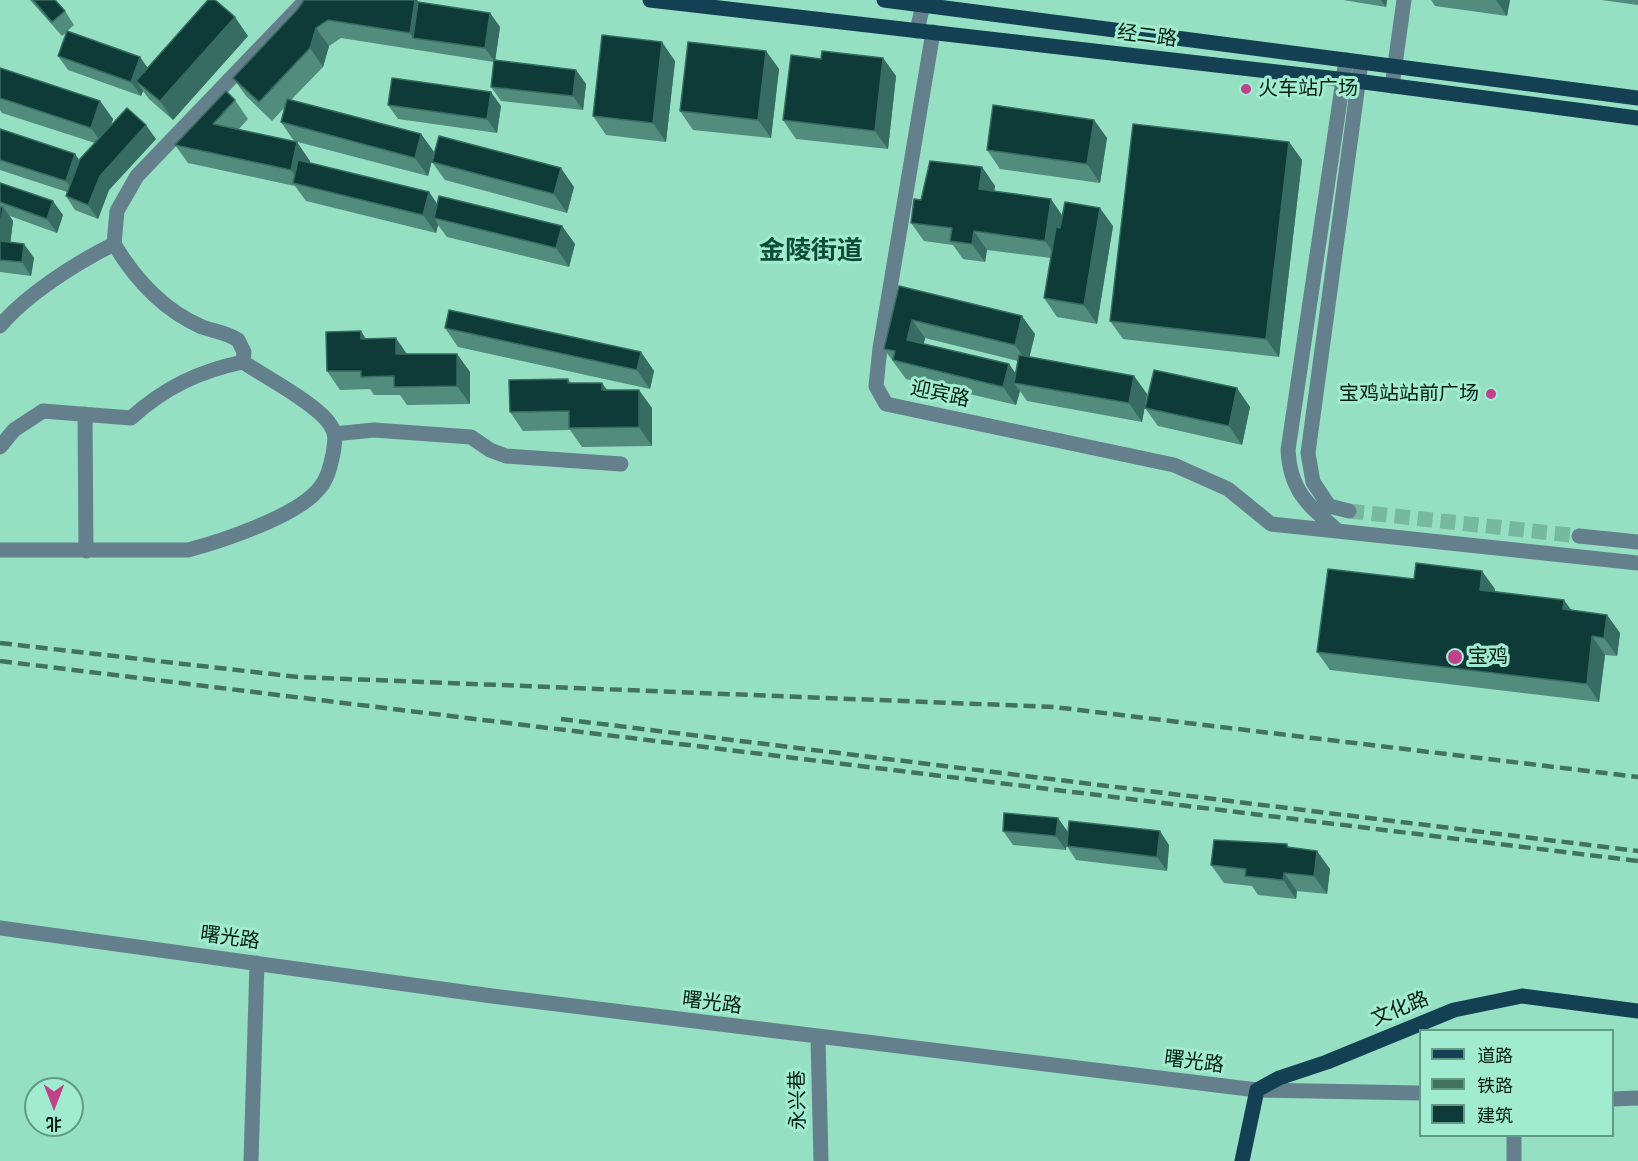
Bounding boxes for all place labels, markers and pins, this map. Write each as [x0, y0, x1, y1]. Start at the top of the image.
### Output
place label: 火车站广场 [1258, 77, 1358, 101]
marker: 火车站广场 [1239, 82, 1253, 96]
place label: 宝鸡站站前广场 [1339, 382, 1479, 406]
marker: 宝鸡站站前广场 [1484, 387, 1498, 401]
place label: 宝鸡 [1468, 645, 1508, 669]
marker: 宝鸡 [1446, 648, 1464, 666]

